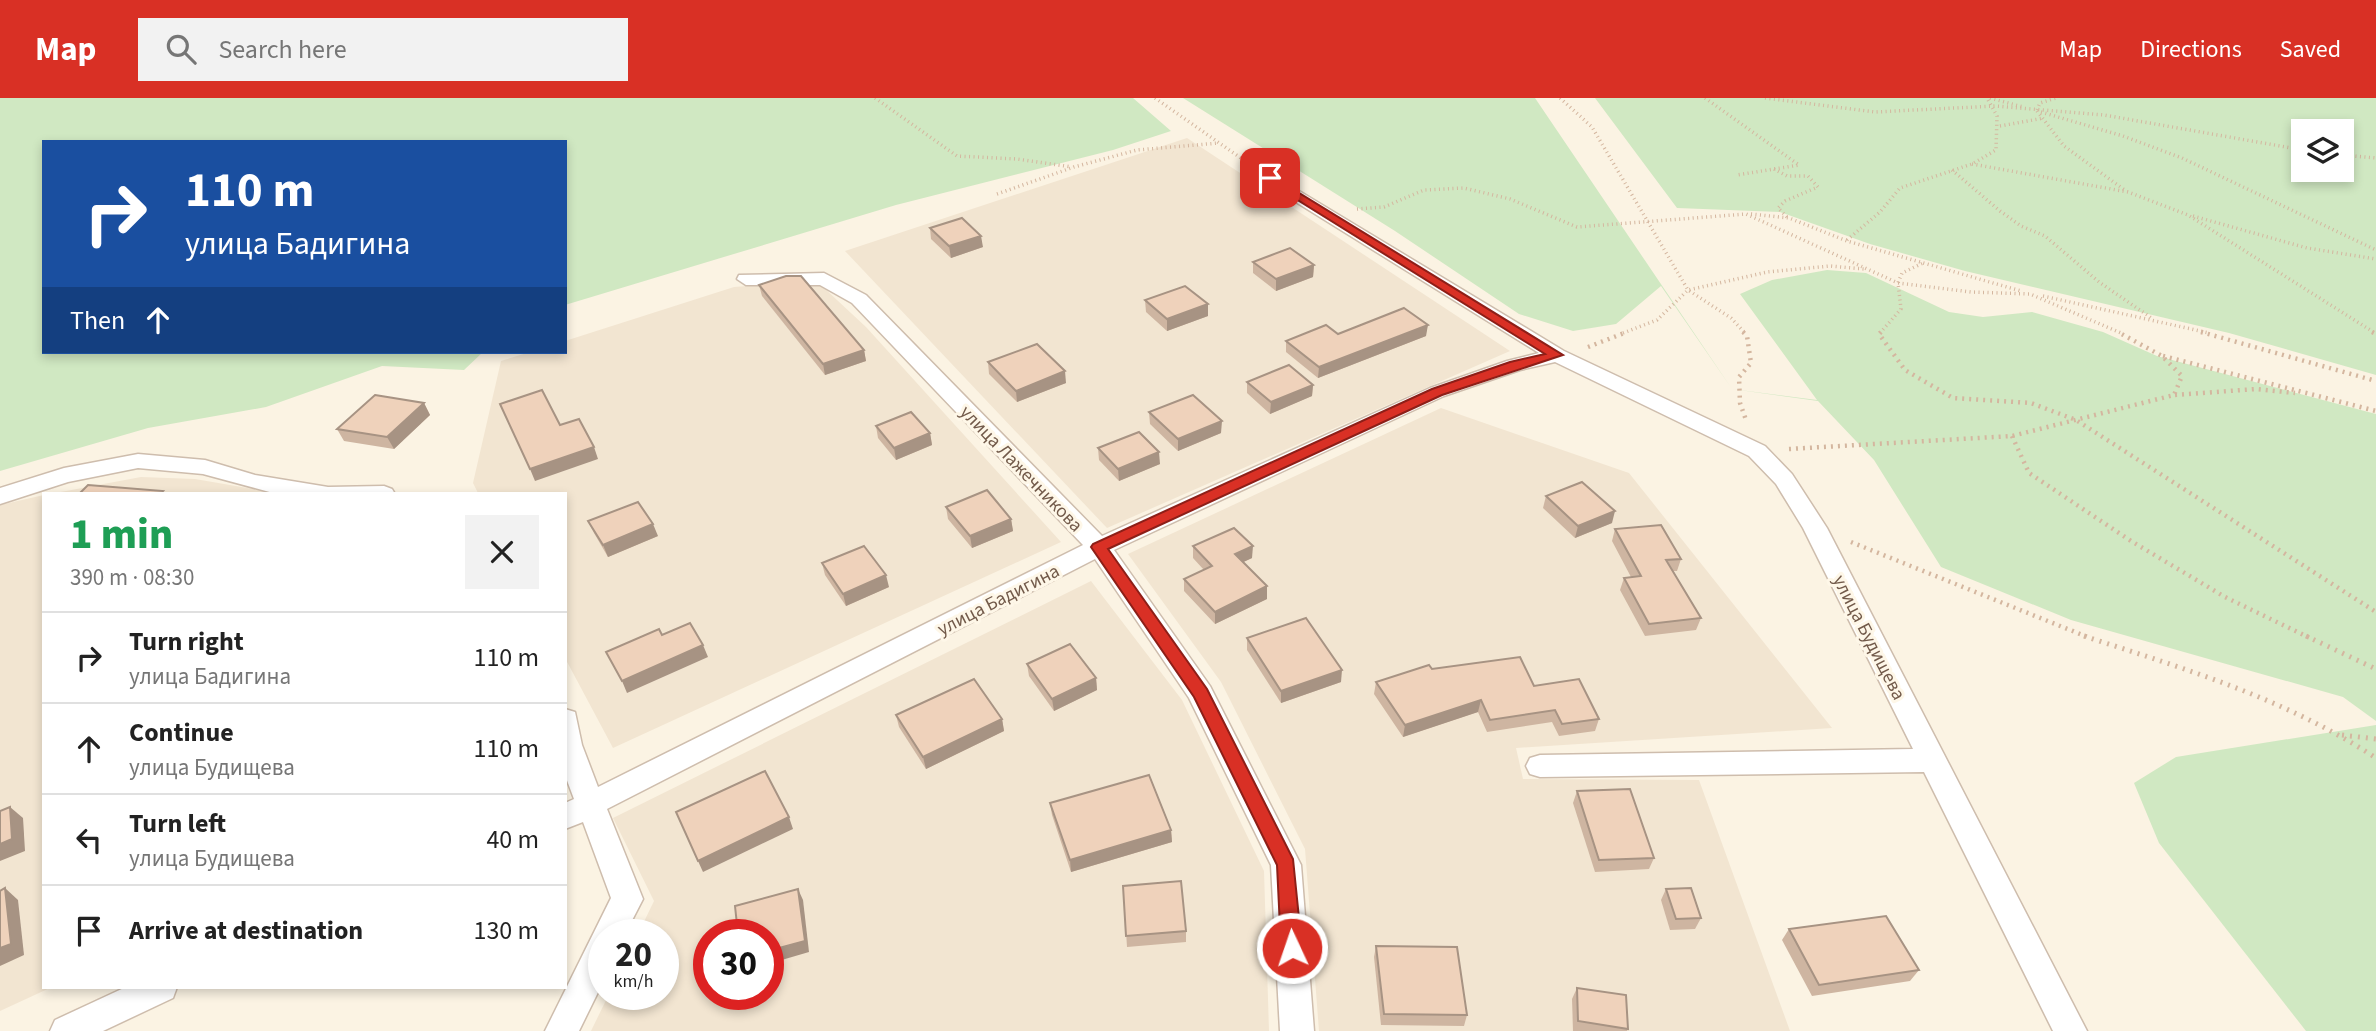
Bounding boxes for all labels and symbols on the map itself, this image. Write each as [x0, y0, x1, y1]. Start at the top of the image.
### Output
pin [1240, 148, 1300, 208]
street label: улица Лажечникова [953, 400, 1089, 539]
street label: улица Бадигина [933, 558, 1064, 643]
street label: улица Будищева [1826, 570, 1912, 705]
position arrow [1255, 911, 1329, 985]
speed limit sign: 30 [693, 919, 784, 1010]

